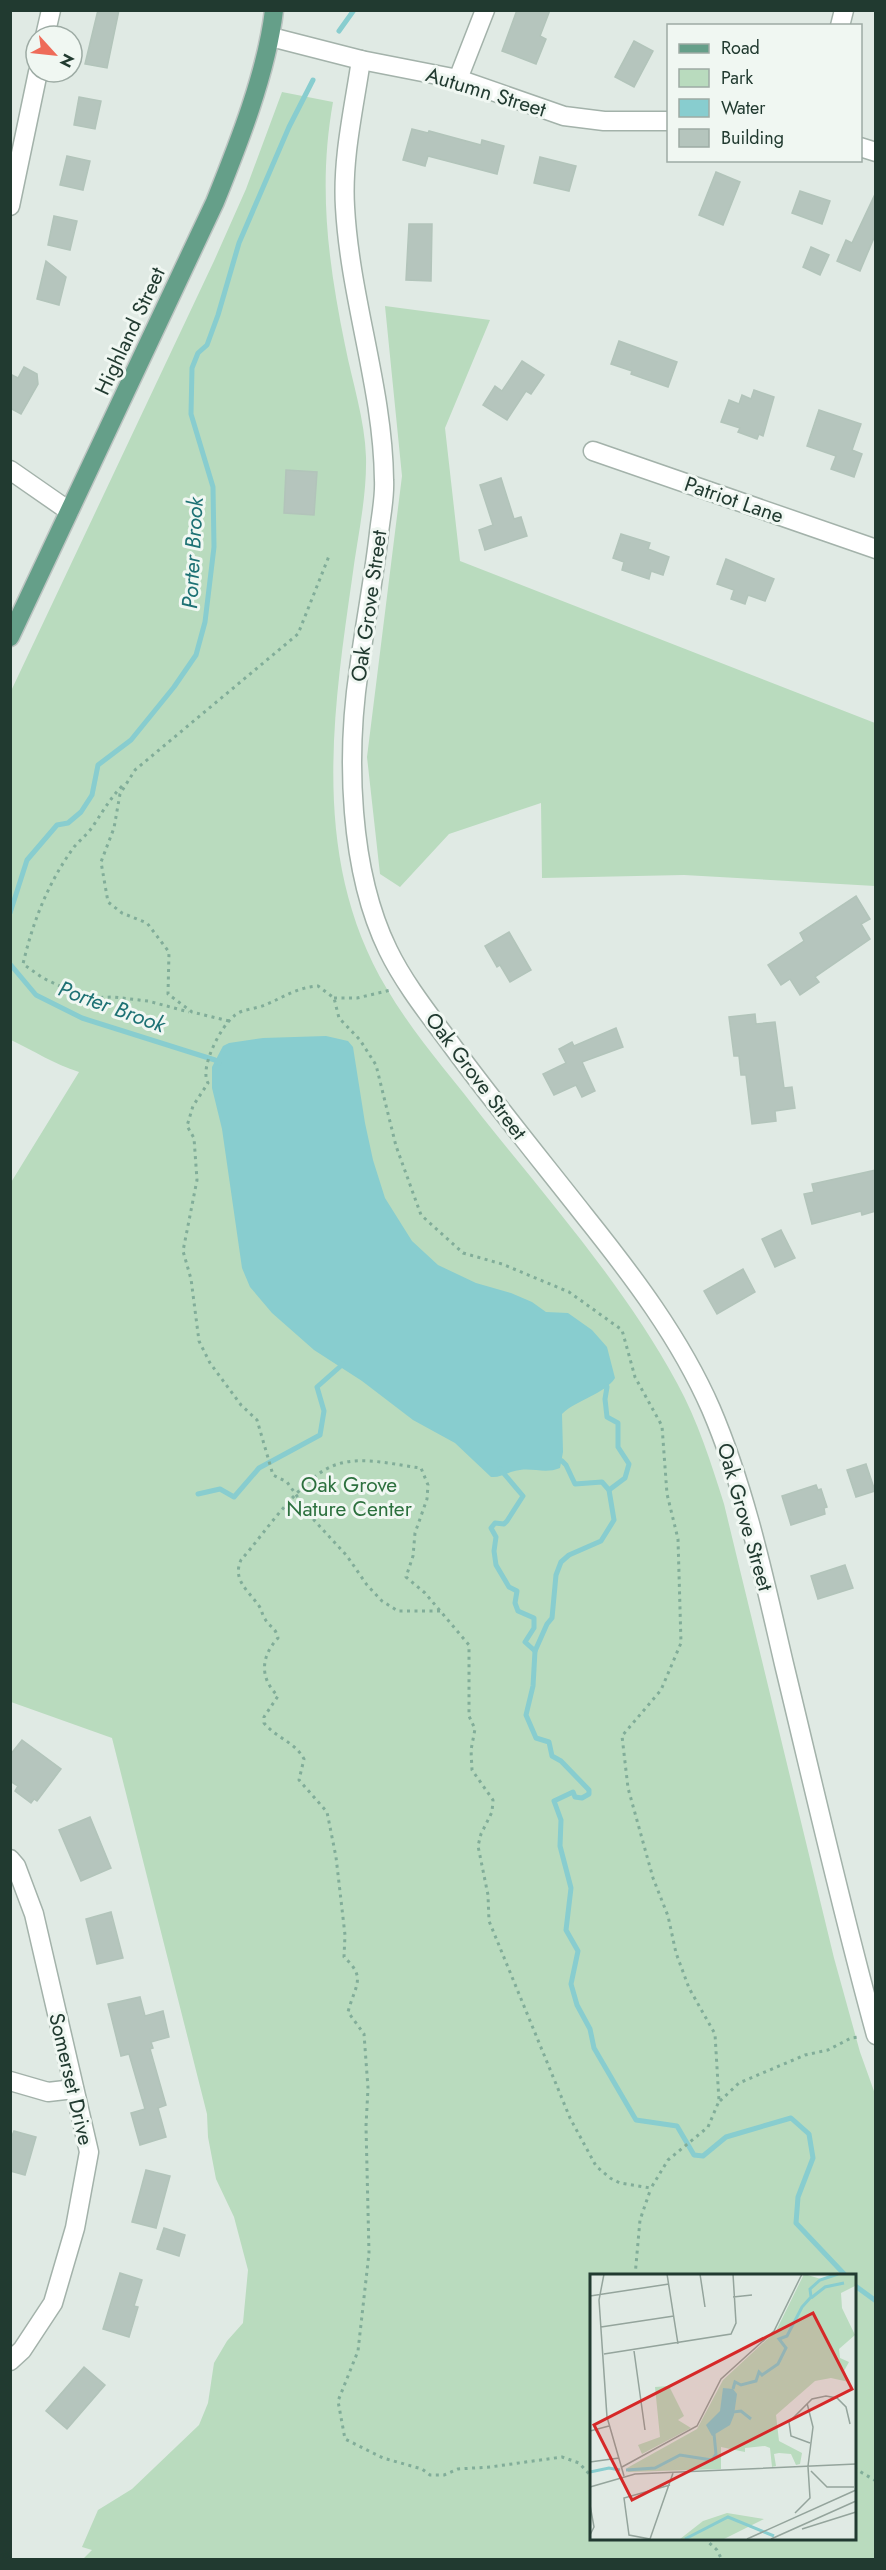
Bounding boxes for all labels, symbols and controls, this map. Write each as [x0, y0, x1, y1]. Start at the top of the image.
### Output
north arrow [24, 24, 84, 84]
legend [667, 24, 862, 162]
text: Road [721, 35, 760, 61]
text: N [54, 50, 80, 71]
street label: Autumn Street [422, 59, 550, 125]
text: Park [721, 65, 753, 91]
text: Water [721, 95, 766, 121]
text: Building [721, 125, 784, 151]
street label: Highland Street [87, 262, 173, 400]
street label: Patriot Lane [680, 469, 788, 531]
water label: Porter Brook [173, 495, 211, 610]
street label: Oak Grove Street [344, 528, 394, 684]
water label: Porter Brook [54, 972, 171, 1041]
street label: Oak Grove Street [418, 1006, 534, 1146]
street label: Oak Grove Street [710, 1439, 780, 1595]
park label: Oak Grove Nature Center [286, 1470, 413, 1524]
street label: Somerset Drive [41, 2010, 101, 2148]
inset map [590, 2274, 856, 2540]

